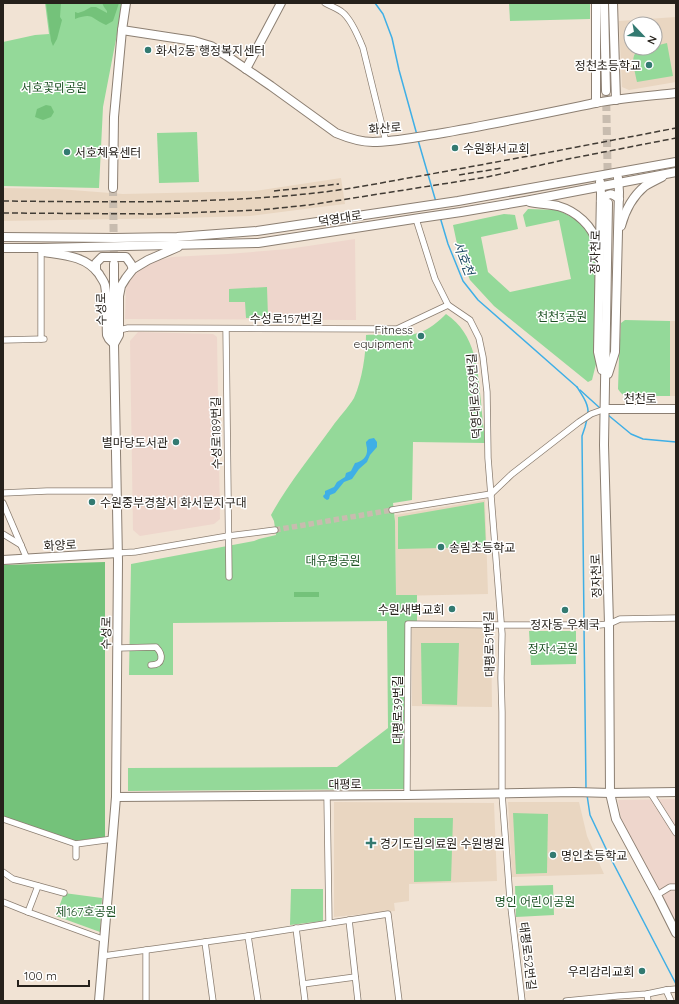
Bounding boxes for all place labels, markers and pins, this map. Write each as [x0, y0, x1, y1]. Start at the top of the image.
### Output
place label: 화서2동 행정복지센터 [156, 43, 265, 58]
marker: 화서2동 행정복지센터 [143, 45, 153, 55]
place label: 정천초등학교 [575, 58, 641, 73]
marker: 정천초등학교 [644, 60, 654, 70]
place label: 수원화서교회 [463, 141, 529, 156]
marker: 수원화서교회 [450, 143, 460, 153]
place label: 서호체육센터 [75, 145, 141, 160]
marker: 서호체육센터 [62, 147, 72, 157]
place label: Fitness equipment [354, 322, 413, 351]
marker: Fitness equipment [416, 331, 426, 341]
place label: 별마당도서관 [102, 435, 168, 450]
marker: 별마당도서관 [171, 437, 181, 447]
place label: 수원중부경찰서 화서문지구대 [100, 495, 247, 510]
marker: 수원중부경찰서 화서문지구대 [87, 497, 97, 507]
place label: 송림초등학교 [449, 540, 515, 555]
marker: 송림초등학교 [436, 542, 446, 552]
place label: 수원새벽교회 [378, 602, 444, 617]
marker: 수원새벽교회 [447, 604, 457, 614]
marker: 정자동 우체국 [560, 605, 570, 615]
place label: 정자동 우체국 [530, 617, 600, 632]
place label: 경기도립의료원 수원병원 [380, 836, 505, 851]
marker: 경기도립의료원 수원병원 [365, 837, 377, 849]
place label: 명인초등학교 [561, 848, 627, 863]
marker: 명인초등학교 [548, 850, 558, 860]
place label: 우리감리교회 [568, 964, 634, 979]
marker: 우리감리교회 [637, 966, 647, 976]

